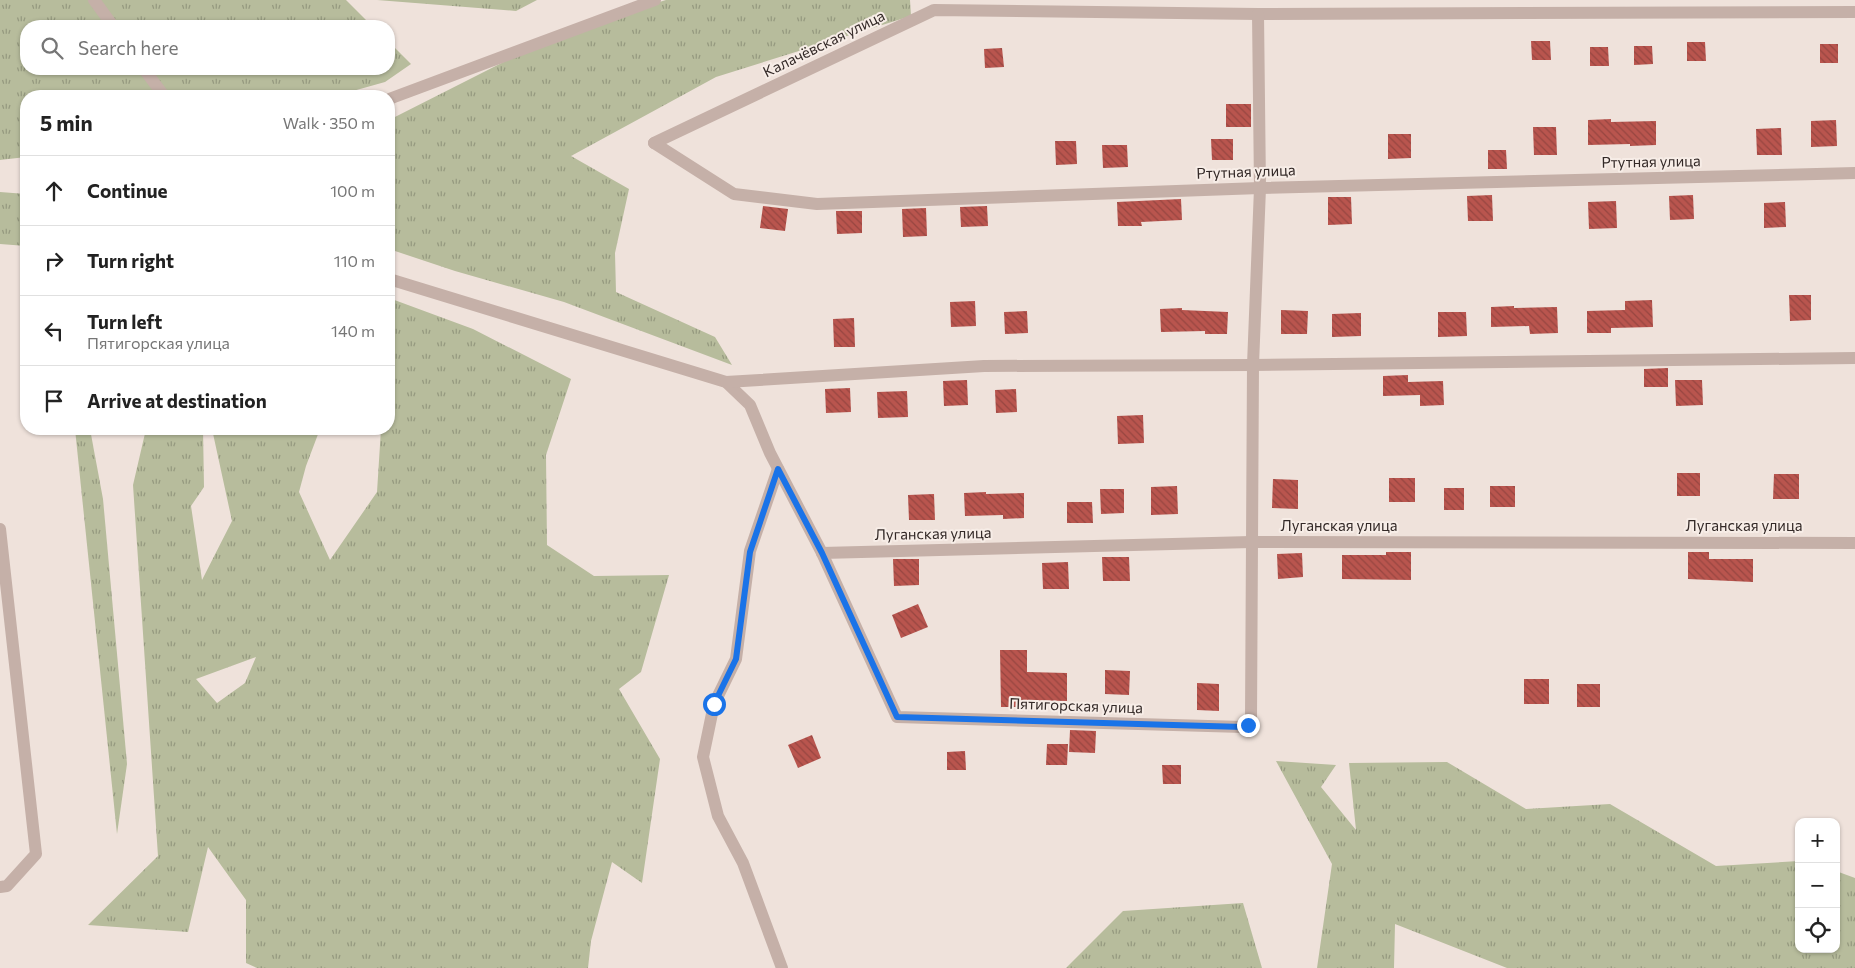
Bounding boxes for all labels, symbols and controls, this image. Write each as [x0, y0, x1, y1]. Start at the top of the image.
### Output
street label: Калачёвская улица [760, 6, 887, 80]
search box [20, 20, 395, 75]
icon: search [38, 34, 66, 62]
text: Search here [78, 36, 178, 59]
text: 5 min [40, 110, 93, 135]
text: Walk · 350 m [283, 113, 375, 132]
street label: Ртутная улица [1601, 151, 1701, 171]
street label: Ртутная улица [1196, 160, 1296, 182]
icon: ahead [40, 177, 68, 205]
text: Continue [87, 179, 167, 202]
text: 100 m [330, 181, 375, 200]
icon: right [40, 247, 68, 275]
text: Turn right [87, 249, 174, 272]
text: 110 m [334, 251, 375, 270]
text: Turn left [87, 310, 162, 333]
icon: left [40, 317, 68, 345]
text: 140 m [331, 321, 375, 340]
text: Пятигорская улица [87, 333, 230, 352]
icon: arrive [40, 387, 68, 415]
text: Arrive at destination [87, 389, 267, 412]
street label: Луганская улица [1281, 516, 1397, 534]
street label: Луганская улица [1686, 516, 1802, 534]
street label: Луганская улица [874, 523, 992, 543]
route start [703, 693, 726, 716]
street label: Пятигорская улица [1009, 694, 1143, 716]
route end [1237, 714, 1260, 737]
map controls [1795, 818, 1840, 953]
button: + [1795, 818, 1840, 863]
button: − [1795, 863, 1840, 908]
button: locate [1795, 908, 1840, 953]

